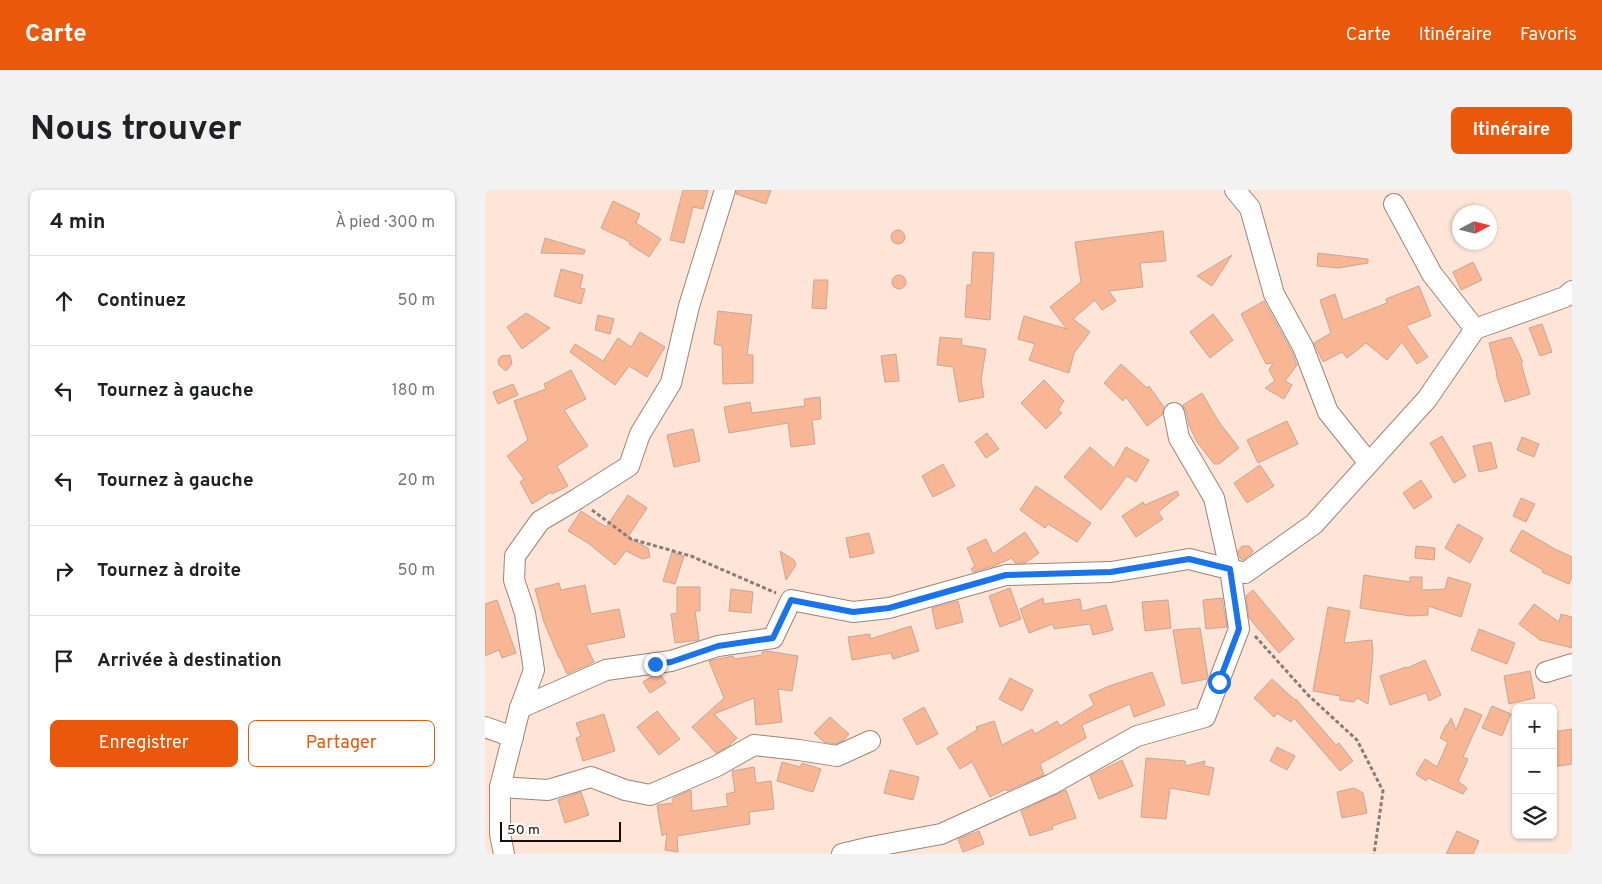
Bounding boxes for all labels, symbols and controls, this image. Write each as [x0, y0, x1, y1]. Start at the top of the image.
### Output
text: Carte [25, 20, 87, 50]
text: Carte [1346, 24, 1391, 47]
text: Itinéraire [1419, 24, 1492, 47]
text: Favoris [1520, 24, 1577, 47]
button: Itinéraire [1451, 107, 1572, 154]
text: Nous trouver [30, 108, 242, 152]
north arrow [1452, 205, 1497, 250]
text: 4 min [50, 209, 106, 236]
text: À pied · 300 m [335, 213, 435, 233]
icon: ahead [50, 287, 78, 315]
text: Continuez [97, 289, 186, 313]
text: 50 m [398, 291, 435, 311]
icon: left [50, 377, 78, 405]
text: Tournez à gauche [97, 379, 254, 403]
text: 180 m [392, 381, 435, 401]
icon: left [50, 467, 78, 495]
text: Tournez à gauche [97, 469, 254, 493]
text: 20 m [398, 471, 435, 491]
icon: right [50, 557, 78, 585]
text: Tournez à droite [97, 559, 241, 583]
text: 50 m [398, 561, 435, 581]
icon: arrive [50, 647, 78, 675]
text: Arrivée à destination [97, 649, 282, 673]
route end [644, 653, 667, 676]
route start [1208, 671, 1231, 694]
map controls [1512, 704, 1557, 839]
button: + [1512, 704, 1557, 749]
button: Enregistrer [50, 720, 238, 767]
button: Partager [248, 720, 435, 767]
button: − [1512, 749, 1557, 794]
button: layers [1512, 794, 1557, 839]
scale bar [500, 819, 621, 842]
text: 50 m [507, 822, 540, 839]

